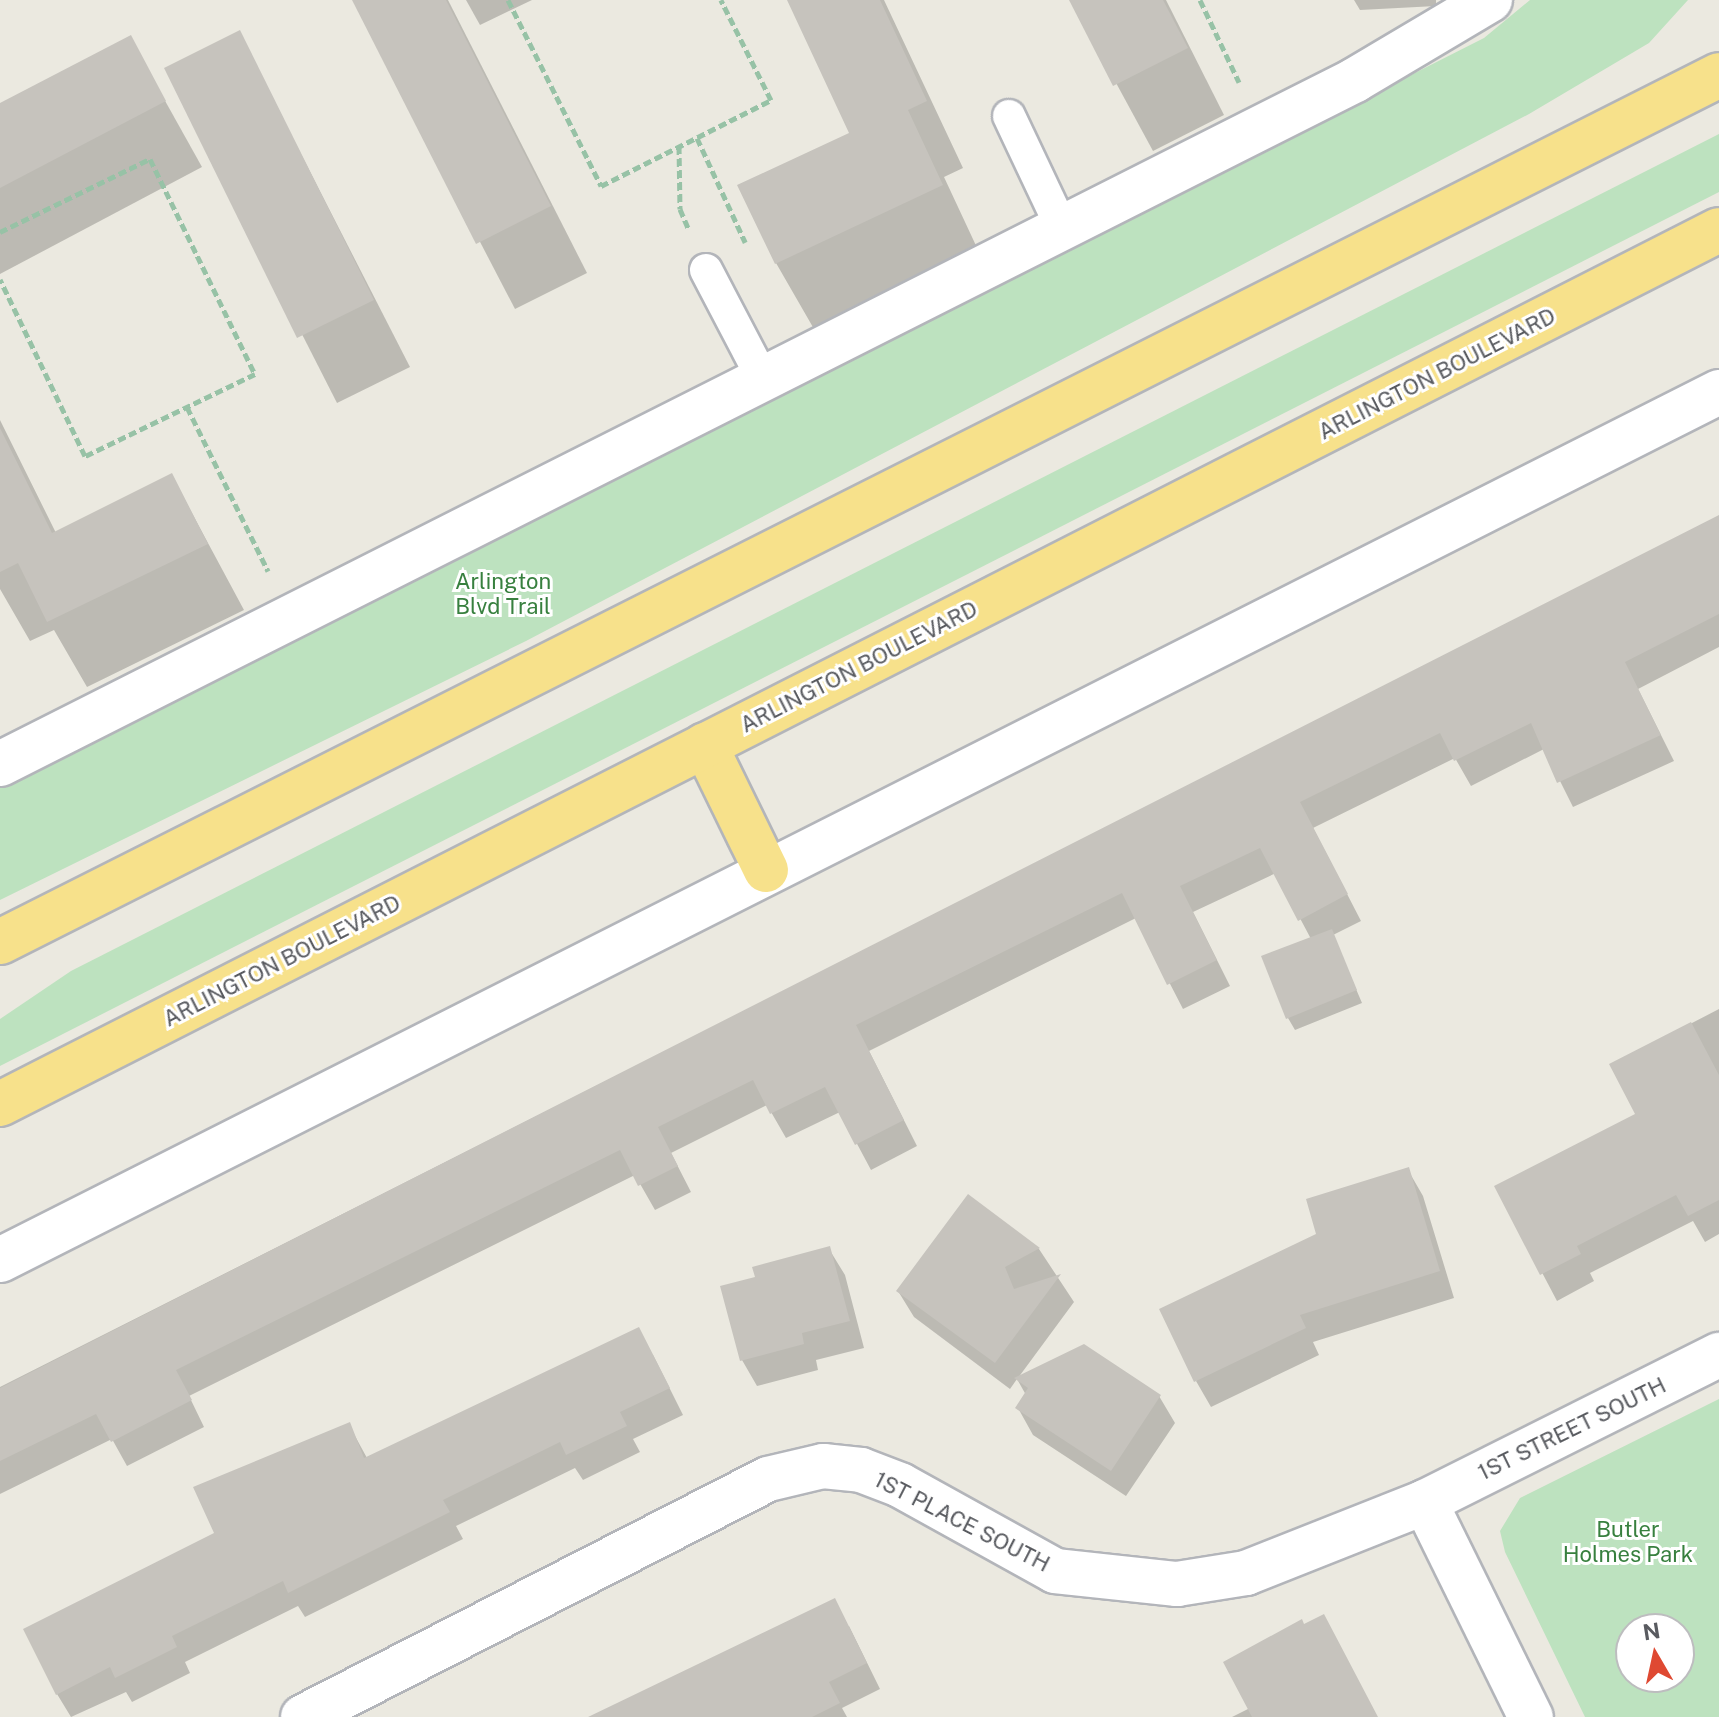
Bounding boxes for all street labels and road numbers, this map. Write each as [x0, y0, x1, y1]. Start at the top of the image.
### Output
street label: ARLINGTON BOULEVARD [1314, 303, 1560, 445]
street label: ARLINGTON BOULEVARD [736, 596, 982, 738]
street label: ARLINGTON BOULEVARD [159, 890, 405, 1032]
street label: 1ST STREET SOUTH [1474, 1372, 1670, 1486]
street label: 1ST PLACE SOUTH [870, 1466, 1054, 1578]

